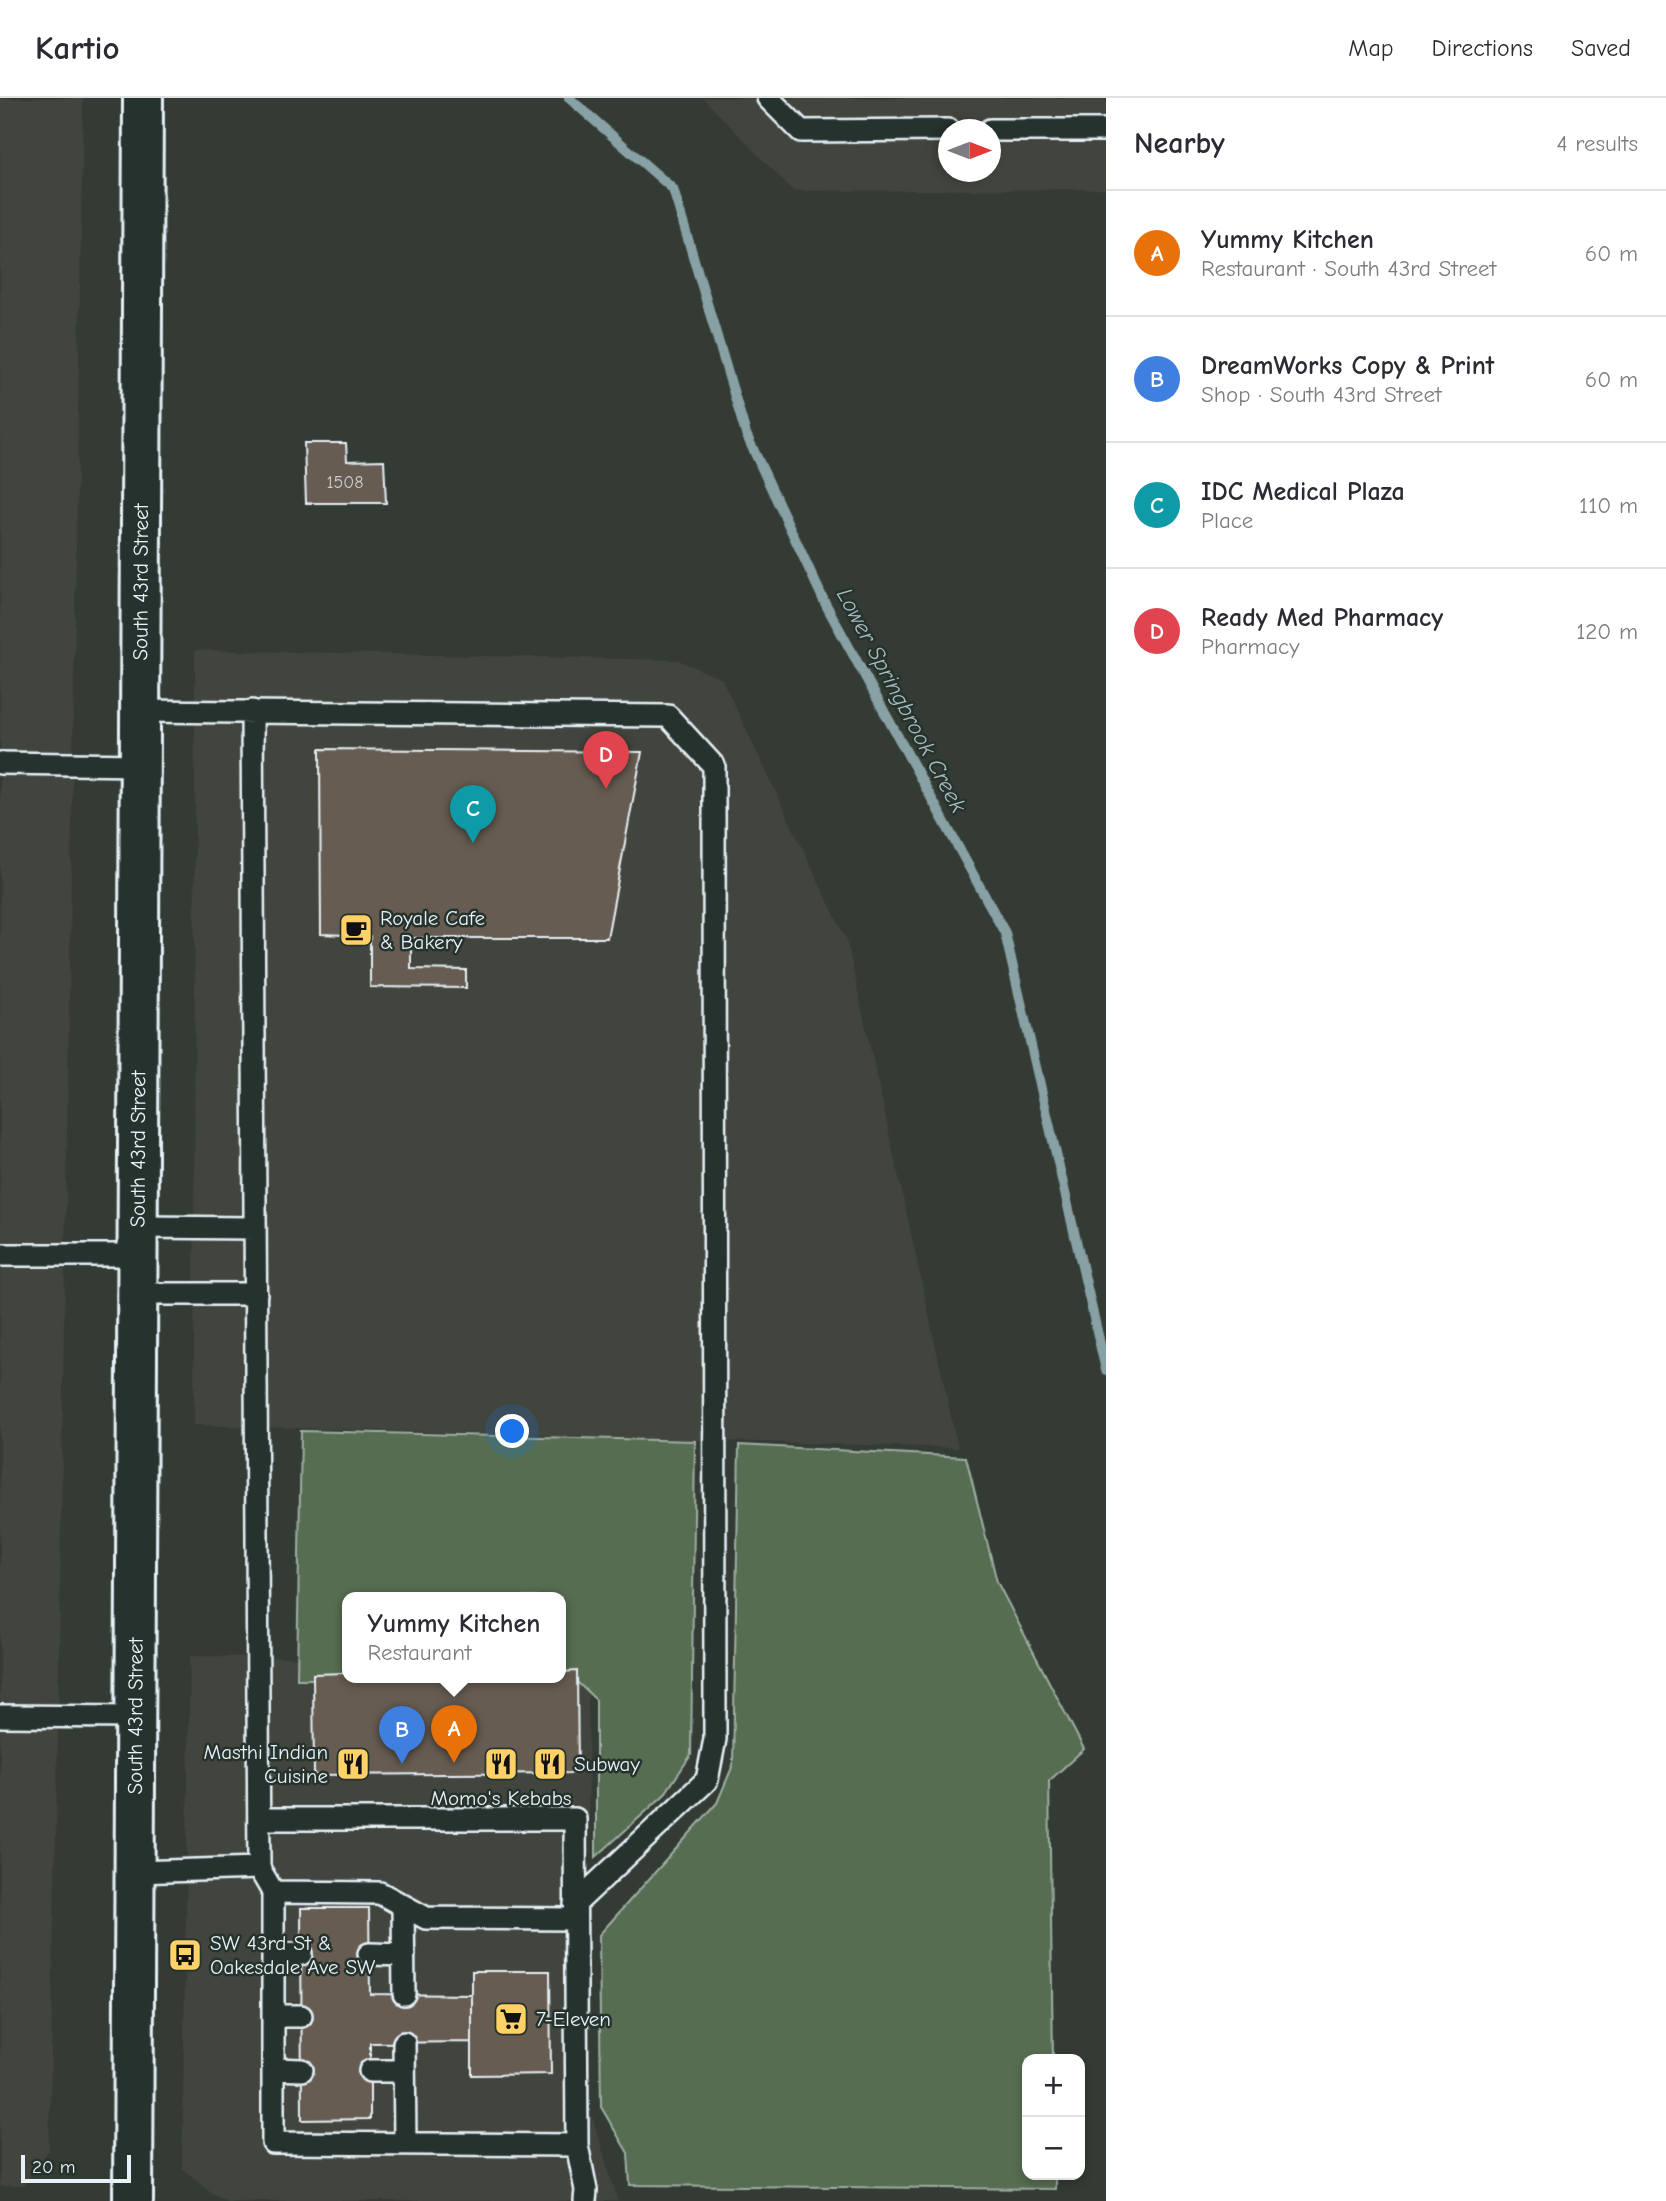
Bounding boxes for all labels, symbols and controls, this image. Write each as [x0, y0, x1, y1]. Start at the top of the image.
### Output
text: Kartio [35, 29, 120, 67]
text: Map [1348, 34, 1394, 62]
text: Directions [1432, 34, 1533, 62]
text: Saved [1571, 34, 1631, 62]
north arrow [938, 119, 1001, 182]
text: Nearby [1134, 126, 1225, 161]
text: 4 results [1556, 130, 1638, 157]
text: Yummy Kitchen [1201, 225, 1374, 255]
text: A [1151, 240, 1163, 267]
text: 60 m [1585, 240, 1638, 267]
text: Restaurant · South 43rd Street [1201, 255, 1496, 282]
text: DreamWorks Copy & Print [1201, 351, 1494, 381]
text: B [1150, 366, 1164, 393]
text: 60 m [1585, 366, 1638, 393]
text: Shop · South 43rd Street [1201, 381, 1442, 408]
house number: 1508 [326, 472, 364, 493]
text: IDC Medical Plaza [1201, 477, 1405, 507]
text: C [1150, 492, 1164, 519]
text: 110 m [1579, 492, 1638, 519]
street label: South 43rd Street [128, 502, 153, 661]
text: Place [1201, 507, 1253, 534]
water label: Lower Springbrook Creek [831, 583, 973, 818]
text: Ready Med Pharmacy [1201, 603, 1443, 633]
text: D [1150, 618, 1164, 645]
text: 120 m [1576, 618, 1638, 645]
text: Pharmacy [1201, 633, 1299, 660]
pin: D [583, 731, 629, 789]
pin: C [450, 785, 496, 843]
place label: Royale Cafe & Bakery [380, 906, 485, 954]
cafe icon: Royale Cafe & Bakery [337, 911, 375, 949]
street label: South 43rd Street [126, 1069, 150, 1228]
your location [495, 1414, 529, 1448]
popup [342, 1592, 566, 1683]
text: Yummy Kitchen [368, 1609, 540, 1639]
street label: South 43rd Street [123, 1636, 148, 1795]
text: Restaurant [368, 1639, 471, 1666]
pin: A [431, 1705, 477, 1763]
pin: B [379, 1706, 425, 1764]
place label: Masthi Indian Cuisine [204, 1740, 328, 1788]
restaurant icon: Masthi Indian Cuisine [334, 1745, 372, 1783]
restaurant icon: Momo's Kebabs [482, 1745, 520, 1783]
restaurant icon: Subway [531, 1745, 569, 1783]
place label: Subway [574, 1752, 640, 1776]
place label: Momo's Kebabs [430, 1786, 572, 1810]
place label: SW 43rd St & Oakesdale Ave SW [210, 1931, 376, 1979]
bus stop icon: SW 43rd St & Oakesdale Ave SW [166, 1936, 204, 1974]
supermarket icon: 7-Eleven [492, 2000, 530, 2038]
place label: 7-Eleven [536, 2007, 611, 2031]
map controls [1022, 2054, 1085, 2180]
button: + [1022, 2054, 1085, 2117]
button: − [1022, 2117, 1085, 2180]
scale bar [21, 2152, 131, 2184]
text: 20 m [32, 2156, 76, 2178]

